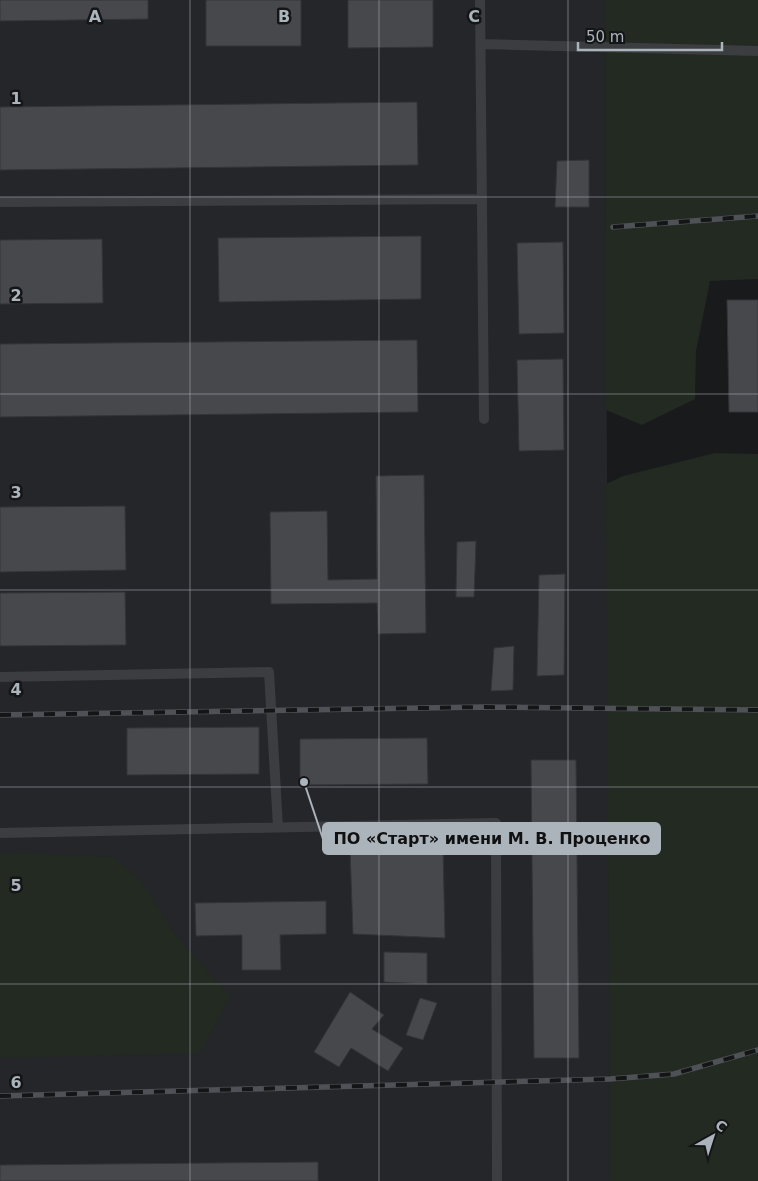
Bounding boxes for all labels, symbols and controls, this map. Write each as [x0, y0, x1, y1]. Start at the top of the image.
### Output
text: A [89, 7, 102, 26]
text: B [278, 7, 290, 26]
text: C [468, 7, 480, 26]
scale bar [578, 20, 722, 52]
text: 50 m [586, 28, 624, 46]
text: 1 [10, 89, 22, 108]
text: 2 [10, 286, 22, 305]
text: 3 [10, 483, 22, 502]
text: 4 [10, 680, 22, 699]
callout: ПО «Старт» имени M. B. Проценко [323, 823, 660, 854]
text: ПО «Старт» имени M. B. Проценко [333, 829, 651, 848]
text: 5 [10, 876, 22, 895]
text: 6 [10, 1073, 22, 1092]
north arrow [688, 1111, 738, 1161]
text: С [712, 1116, 730, 1135]

